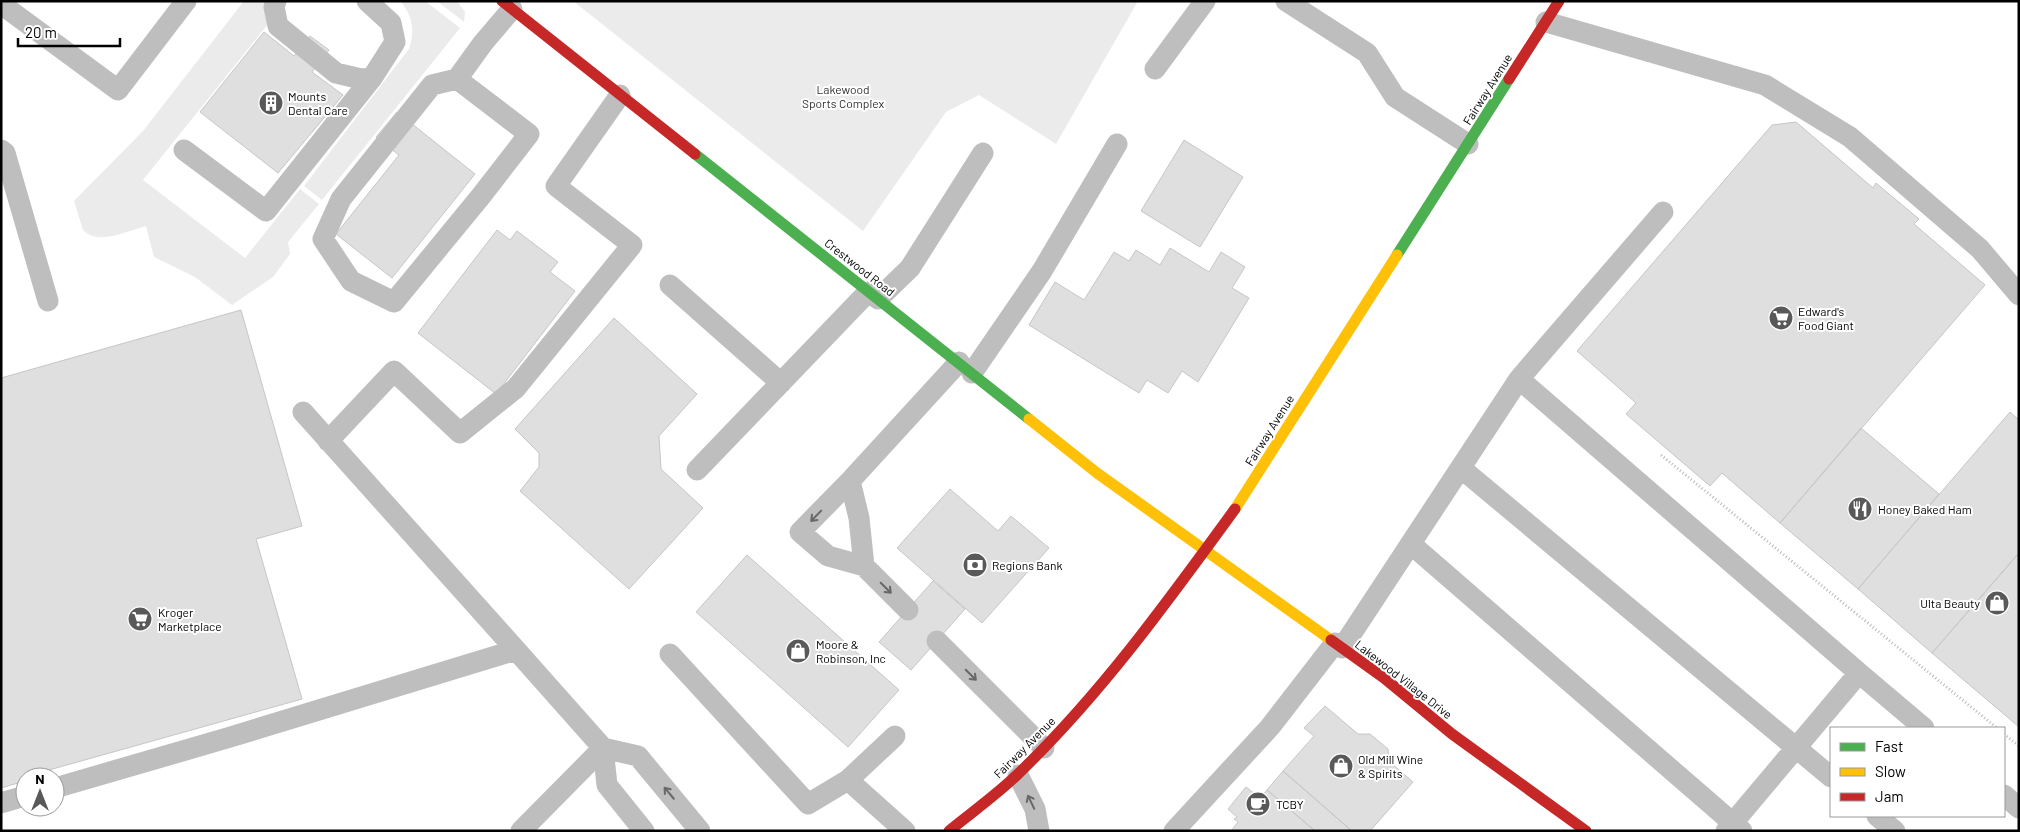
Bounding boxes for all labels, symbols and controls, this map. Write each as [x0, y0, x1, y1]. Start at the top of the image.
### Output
scale bar [18, 15, 120, 47]
text: 20 m [25, 23, 57, 41]
street label: Fairway Avenue [1460, 51, 1514, 127]
park label: Lakewood Sports Complex [802, 82, 884, 110]
place label: Mounts Dental Care [288, 89, 348, 117]
building icon: Mounts Dental Care [258, 90, 284, 116]
street label: Crestwood Road [822, 235, 898, 299]
place label: Edward's Food Giant [1798, 304, 1854, 332]
supermarket icon: Edward's Food Giant [1768, 305, 1794, 331]
street label: Fairway Avenue [1242, 392, 1296, 468]
restaurant icon: Honey Baked Ham [1847, 496, 1873, 522]
place label: Honey Baked Ham [1878, 502, 1972, 516]
one-way arrow [810, 510, 822, 522]
bank icon: Regions Bank [962, 552, 988, 578]
place label: Regions Bank [992, 558, 1062, 572]
one-way arrow [880, 582, 892, 594]
shop icon: Ulta Beauty [1984, 590, 2010, 616]
place label: Ulta Beauty [1920, 596, 1980, 610]
place label: Kroger Marketplace [158, 605, 222, 633]
supermarket icon: Kroger Marketplace [127, 606, 153, 632]
place label: Moore & Robinson, Inc [816, 637, 886, 665]
street label: Lakewood Village Drive [1353, 637, 1455, 721]
shop icon: Moore & Robinson, Inc [785, 638, 811, 664]
one-way arrow [965, 669, 977, 682]
street label: Fairway Avenue [990, 713, 1058, 781]
legend [1830, 727, 2005, 817]
text: Fast [1875, 737, 1903, 755]
place label: Old Mill Wine & Spirits [1358, 752, 1423, 780]
shop icon: Old Mill Wine & Spirits [1328, 753, 1354, 779]
text: Slow [1875, 762, 1906, 780]
north arrow [15, 767, 65, 817]
text: N [35, 770, 45, 787]
one-way arrow [664, 787, 675, 800]
text: Jam [1875, 787, 1904, 805]
cafe icon: TCBY [1245, 791, 1271, 817]
one-way arrow [1026, 795, 1035, 810]
place label: TCBY [1276, 797, 1304, 811]

